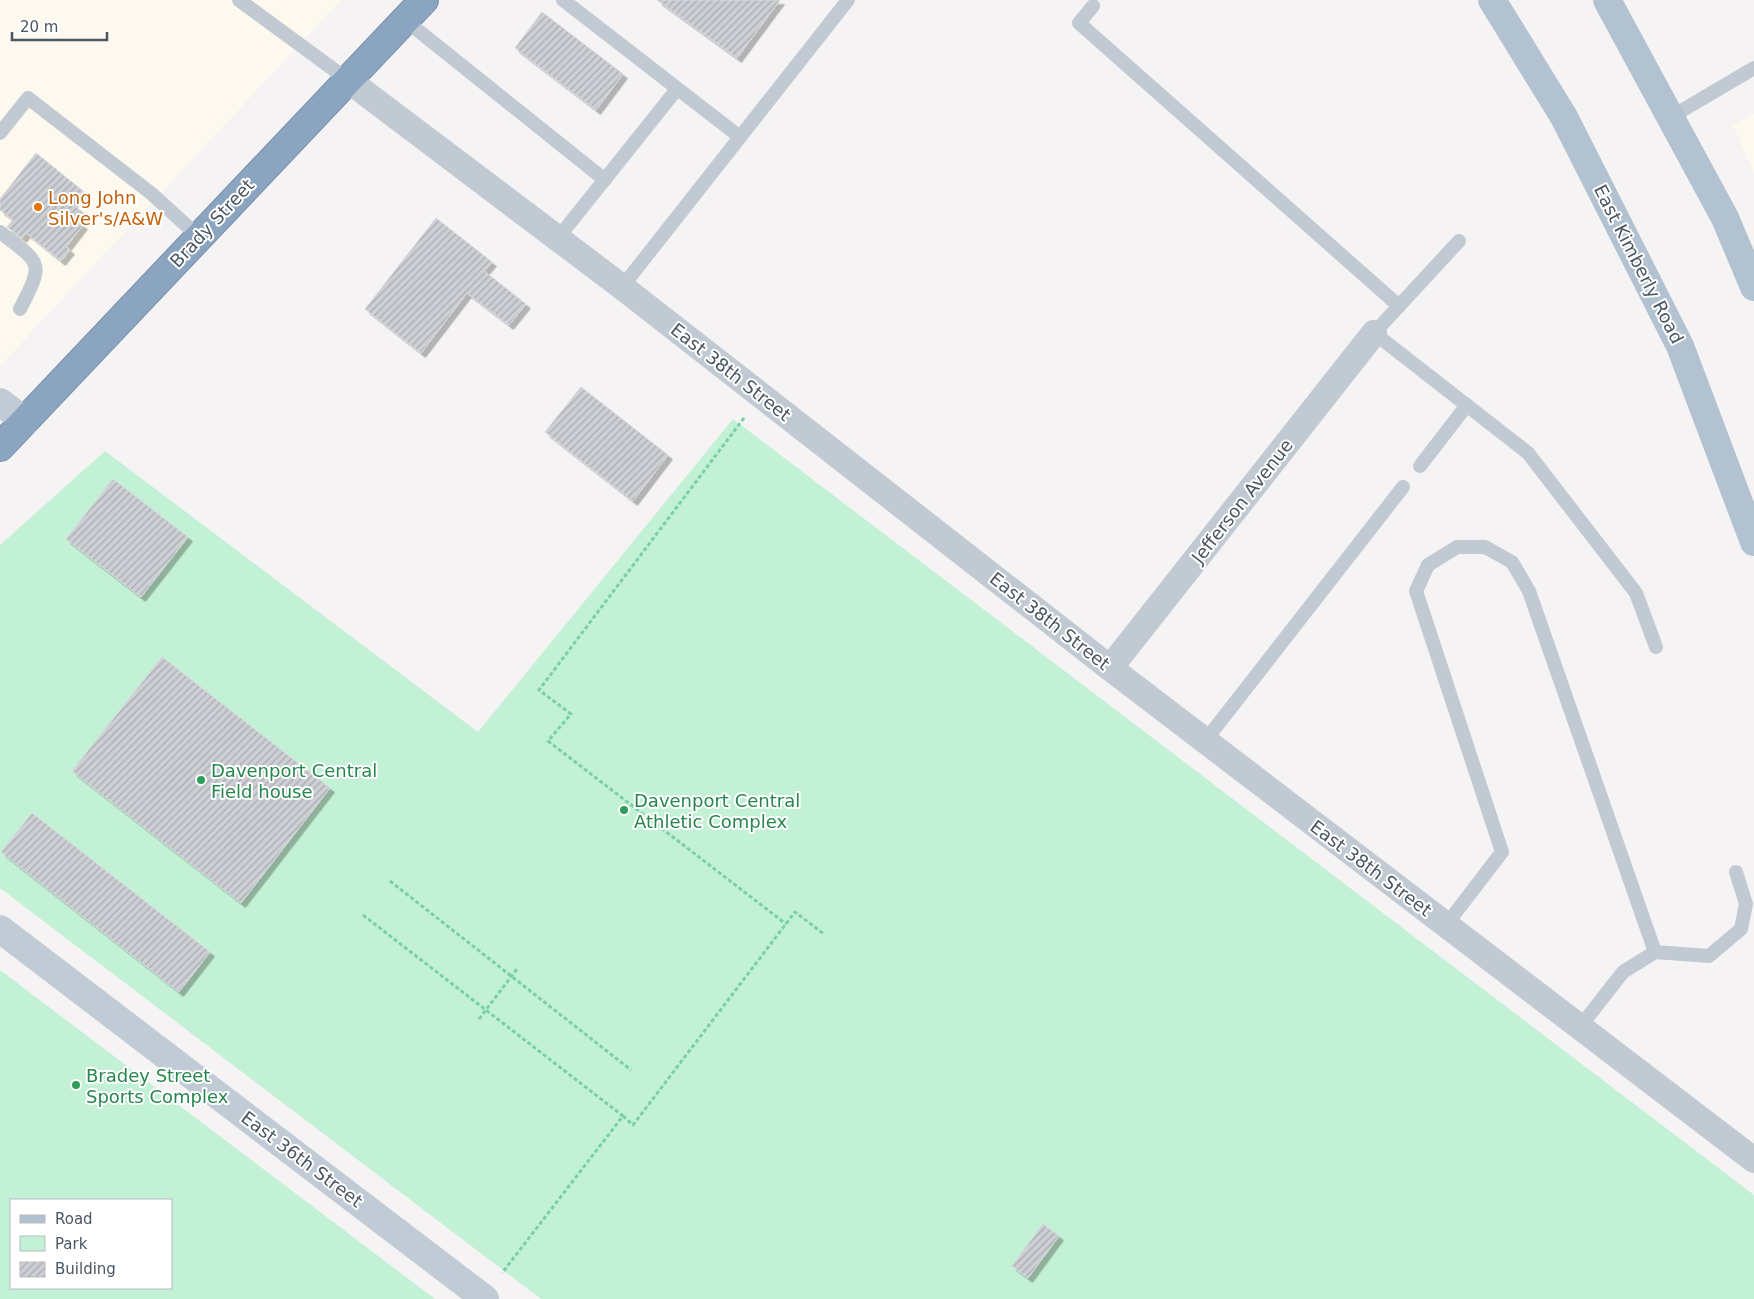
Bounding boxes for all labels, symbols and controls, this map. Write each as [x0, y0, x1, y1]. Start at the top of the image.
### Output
scale bar [12, 10, 108, 42]
text: 20 m [20, 18, 58, 36]
street label: Brady Street [166, 174, 258, 272]
street label: East Kimberly Road [1590, 181, 1688, 347]
place label: Long John Silver's/A&W [48, 187, 163, 229]
marker: Long John Silver's/A&W [32, 201, 44, 213]
street label: East 38th Street [667, 319, 795, 425]
street label: Jefferson Avenue [1186, 435, 1297, 568]
street label: East 38th Street [986, 568, 1114, 674]
place label: Davenport Central Field house [211, 760, 377, 802]
marker: Davenport Central Field house [195, 774, 207, 786]
place label: Davenport Central Athletic Complex [634, 790, 800, 832]
marker: Davenport Central Athletic Complex [618, 804, 630, 816]
street label: East 38th Street [1306, 816, 1436, 920]
place label: Bradey Street Sports Complex [86, 1065, 229, 1107]
marker: Bradey Street Sports Complex [70, 1079, 82, 1091]
street label: East 36th Street [237, 1107, 367, 1211]
legend [10, 1199, 172, 1289]
text: Road [55, 1210, 93, 1228]
text: Park [55, 1235, 88, 1253]
text: Building [55, 1260, 116, 1278]

